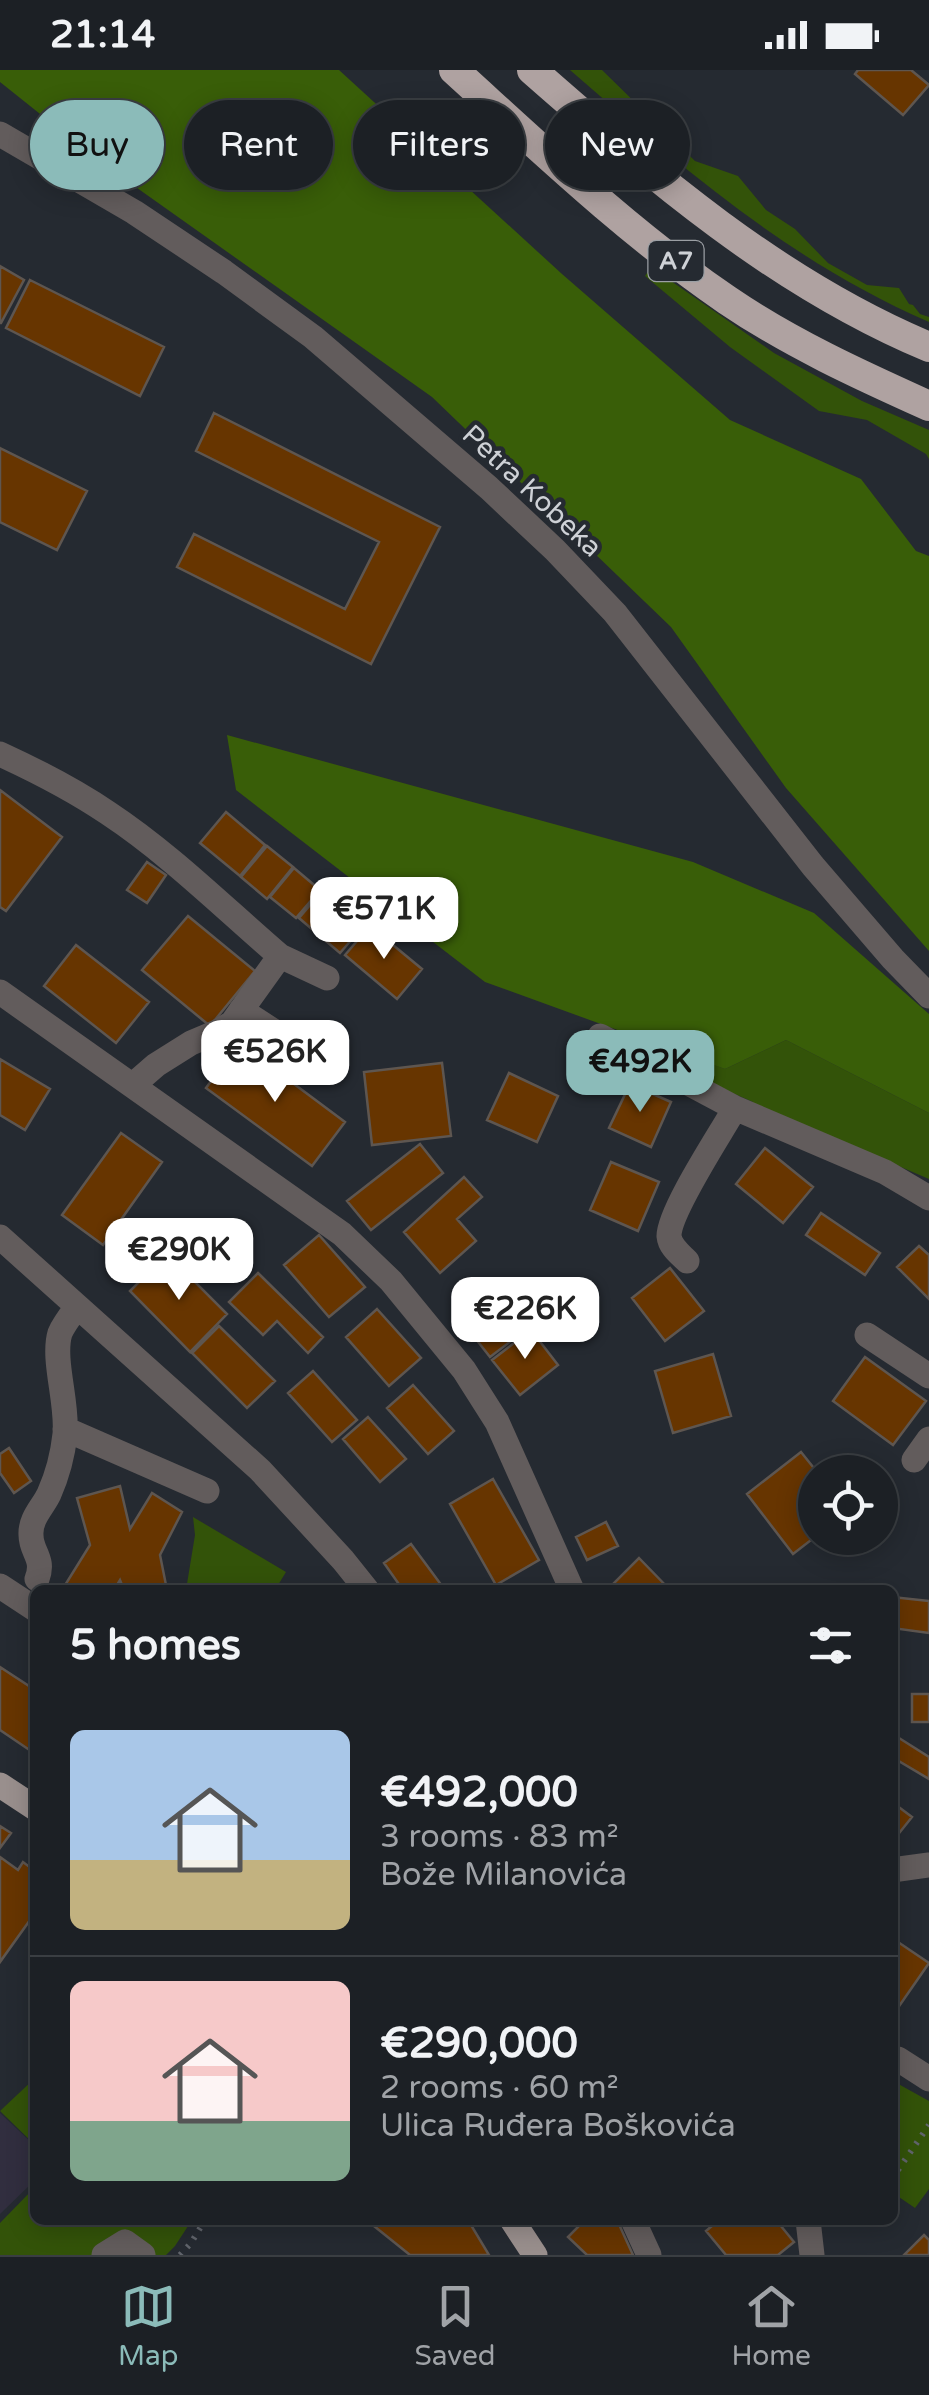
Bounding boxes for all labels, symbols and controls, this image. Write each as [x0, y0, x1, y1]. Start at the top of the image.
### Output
text: 21:14 [50, 12, 155, 58]
chip: Buy [30, 100, 164, 190]
chip: Rent [184, 100, 333, 190]
chip: Filters [353, 100, 525, 190]
chip: New [545, 100, 690, 190]
road number: A7 [648, 241, 704, 281]
street label: Petra Kobeka [455, 418, 609, 564]
pin: €571K [314, 877, 454, 962]
text: €571K [332, 890, 436, 928]
pin: €526K [205, 1020, 345, 1105]
pin: €492K [570, 1030, 710, 1115]
text: €526K [223, 1033, 327, 1071]
text: €492K [588, 1043, 692, 1081]
pin: €290K [109, 1218, 249, 1303]
text: €290K [127, 1231, 231, 1269]
pin: €226K [455, 1277, 595, 1362]
text: €226K [473, 1290, 577, 1328]
map controls [798, 1455, 898, 1555]
button: locate [798, 1455, 898, 1555]
icon: filters [803, 1618, 858, 1673]
text: 5 homes [70, 1620, 241, 1671]
text: €492,000 [380, 1767, 578, 1818]
icon: home [150, 1770, 270, 1890]
text: 3 rooms · 83 m² [380, 1818, 619, 1856]
text: Bože Milanovića [380, 1856, 627, 1894]
text: €290,000 [380, 2018, 578, 2069]
icon: home [150, 2021, 270, 2141]
text: 2 rooms · 60 m² [380, 2069, 619, 2107]
text: Ulica Ruđera Boškovića [380, 2107, 736, 2145]
tab: Map [118, 2279, 179, 2373]
tab: Saved [415, 2279, 496, 2373]
tab: Home [732, 2279, 811, 2373]

